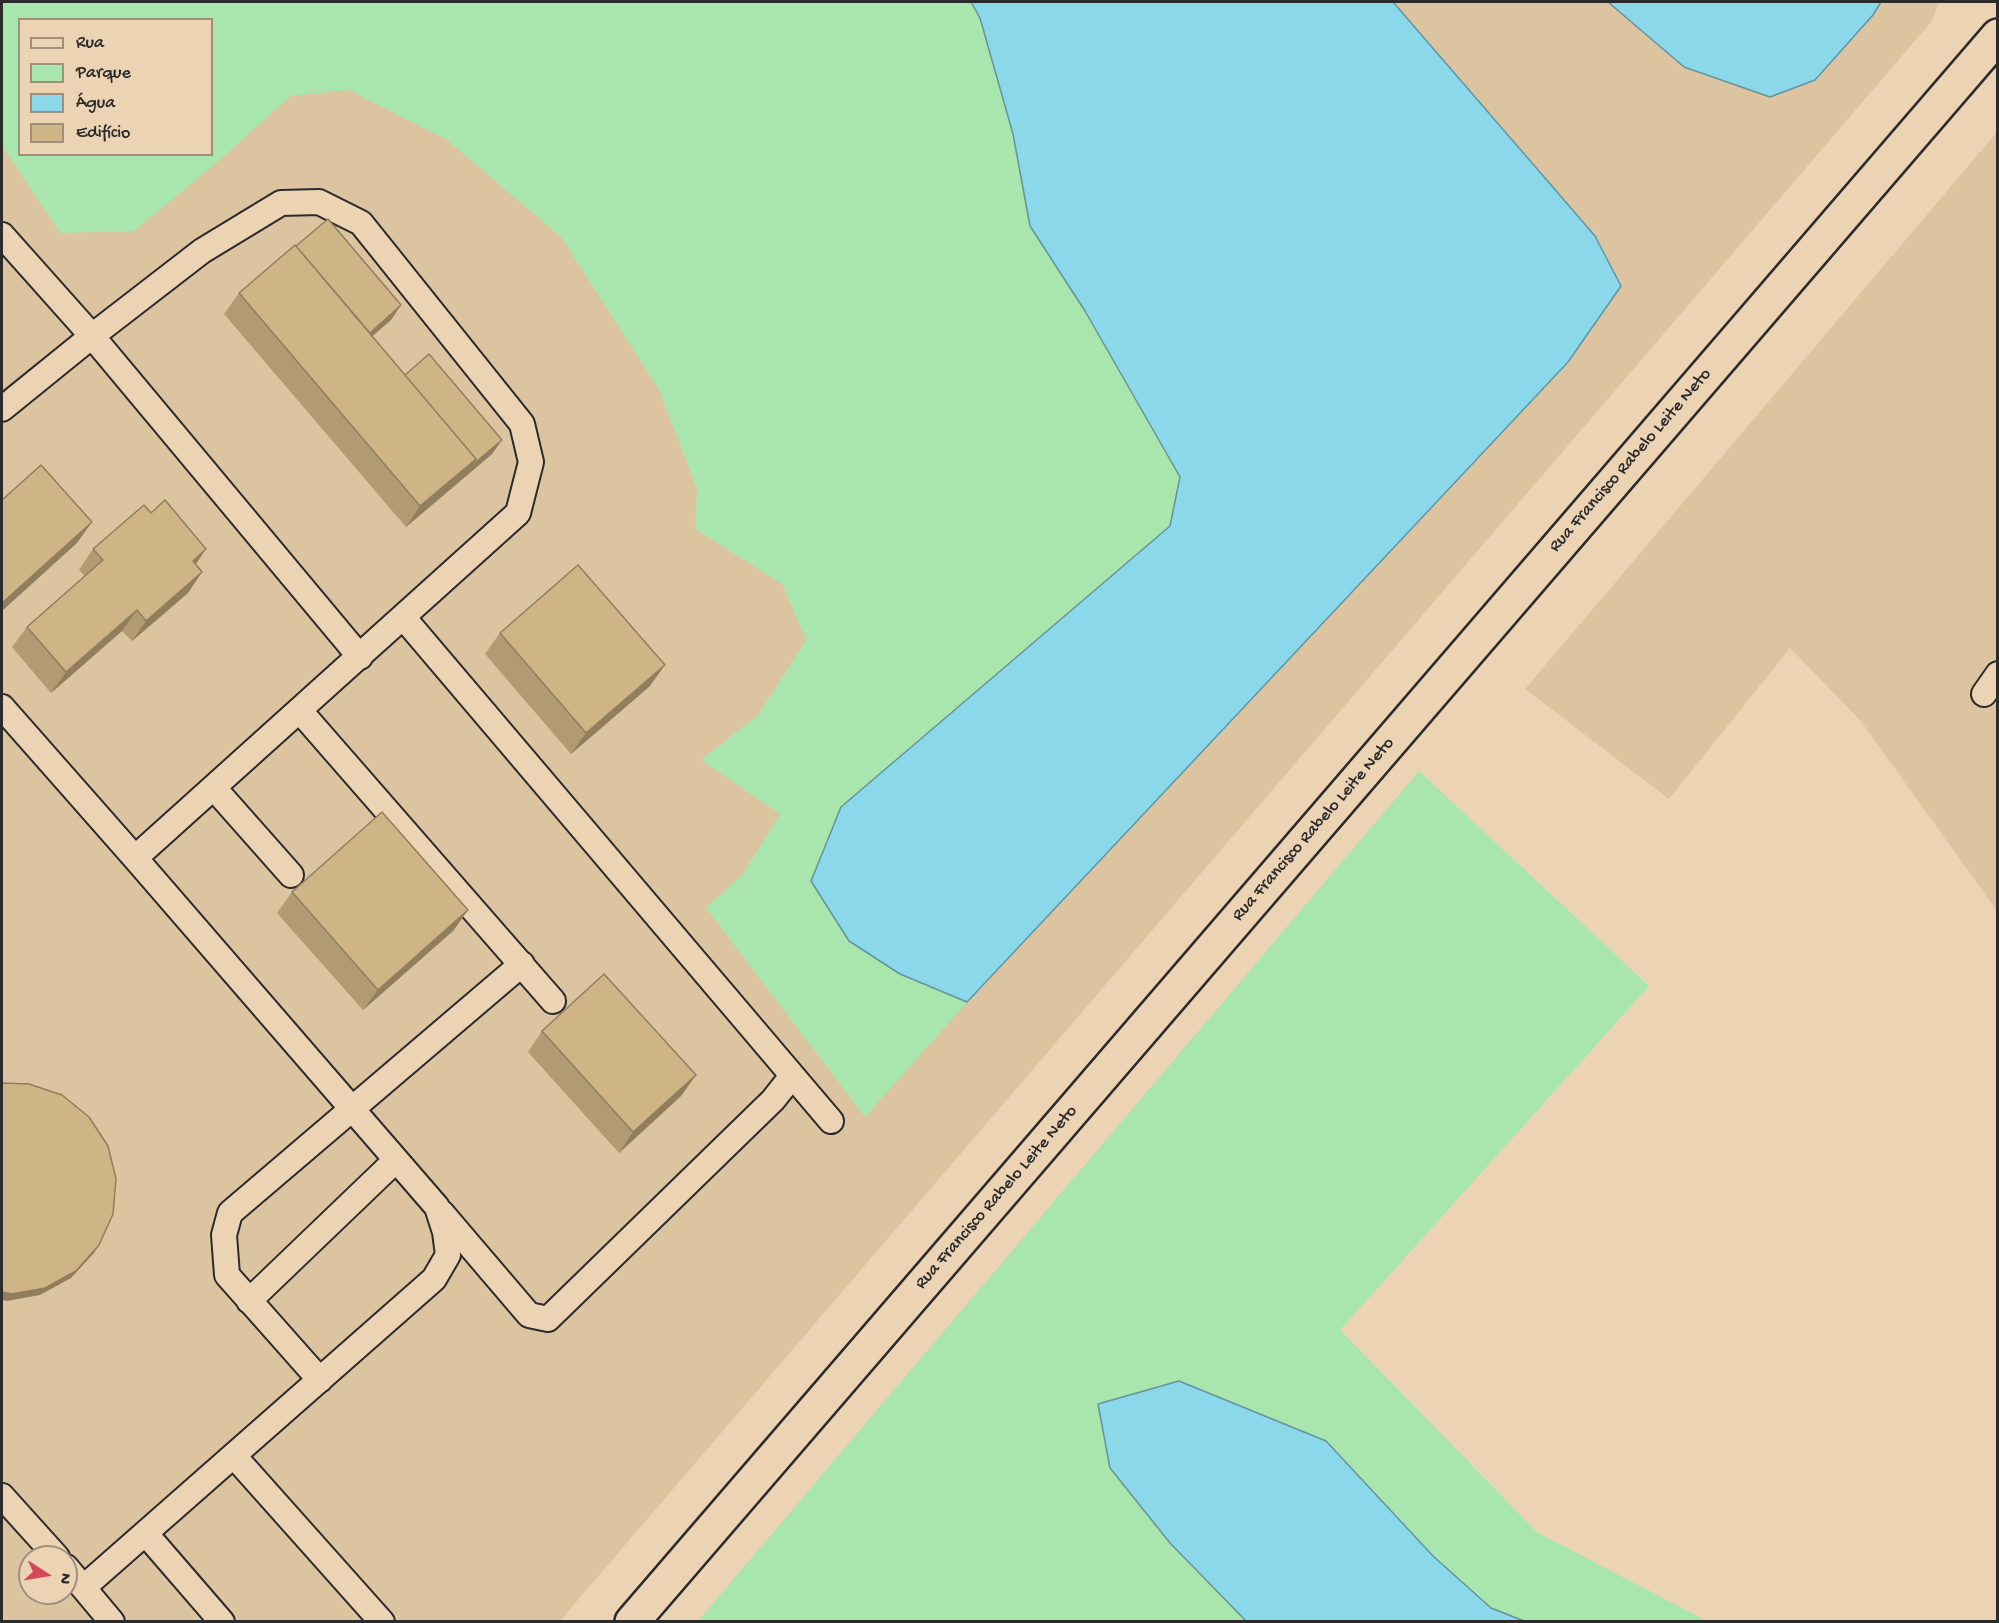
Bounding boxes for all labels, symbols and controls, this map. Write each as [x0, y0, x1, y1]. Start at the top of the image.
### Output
legend [18, 18, 213, 156]
text: Rua [76, 33, 104, 54]
text: Parque [76, 63, 131, 84]
text: Água [76, 93, 115, 114]
text: Edifício [76, 123, 130, 144]
street label: Rua Francisco Rabelo Leite Neto [1545, 365, 1717, 557]
street label: Rua Francisco Rabelo Leite Neto [1228, 734, 1400, 926]
street label: Rua Francisco Rabelo Leite Neto [911, 1102, 1083, 1294]
north arrow [18, 1545, 78, 1605]
text: N [54, 1571, 75, 1586]

